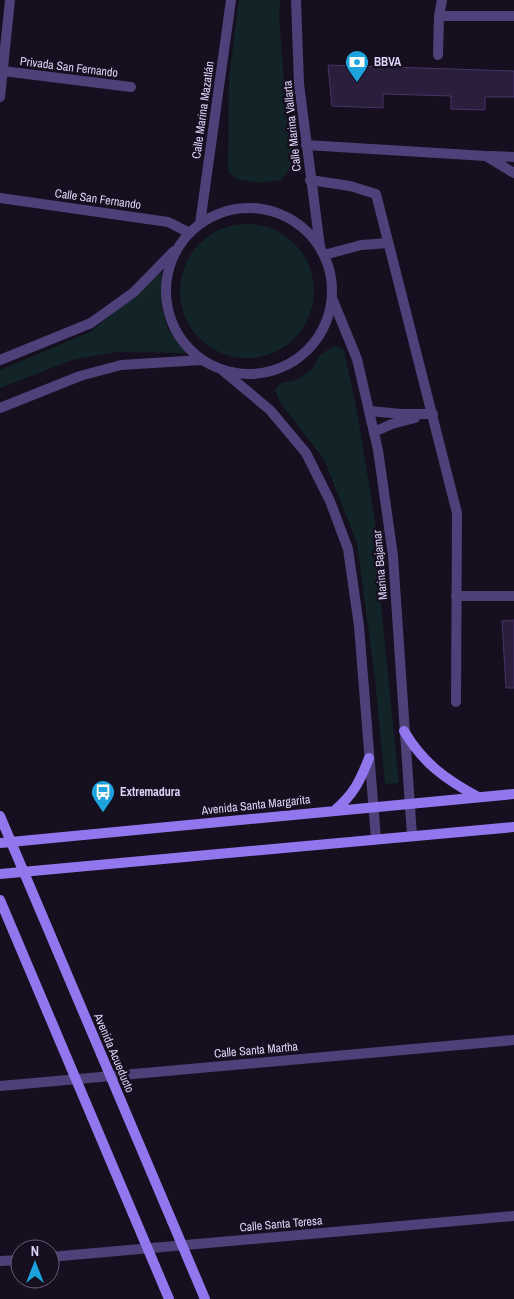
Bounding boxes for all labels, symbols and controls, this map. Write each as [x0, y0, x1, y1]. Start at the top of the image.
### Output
bank icon: BBVA [344, 49, 370, 83]
street label: Privada San Fernando [19, 53, 119, 81]
place label: BBVA [374, 54, 402, 70]
street label: Calle Marina Mazatlán [188, 60, 218, 160]
street label: Calle Marina Vallarta [279, 79, 305, 172]
street label: Calle San Fernando [54, 185, 142, 213]
street label: Marina Bajamar [369, 529, 391, 601]
bus stop icon: Extremadura [90, 779, 116, 813]
place label: Extremadura [120, 784, 181, 800]
street label: Avenida Santa Margarita [200, 791, 312, 819]
street label: Avenida Acueducto [90, 1010, 138, 1095]
street label: Calle Santa Martha [213, 1038, 299, 1062]
street label: Calle Santa Teresa [239, 1212, 324, 1236]
north arrow [10, 1239, 60, 1289]
text: N [31, 1242, 39, 1260]

